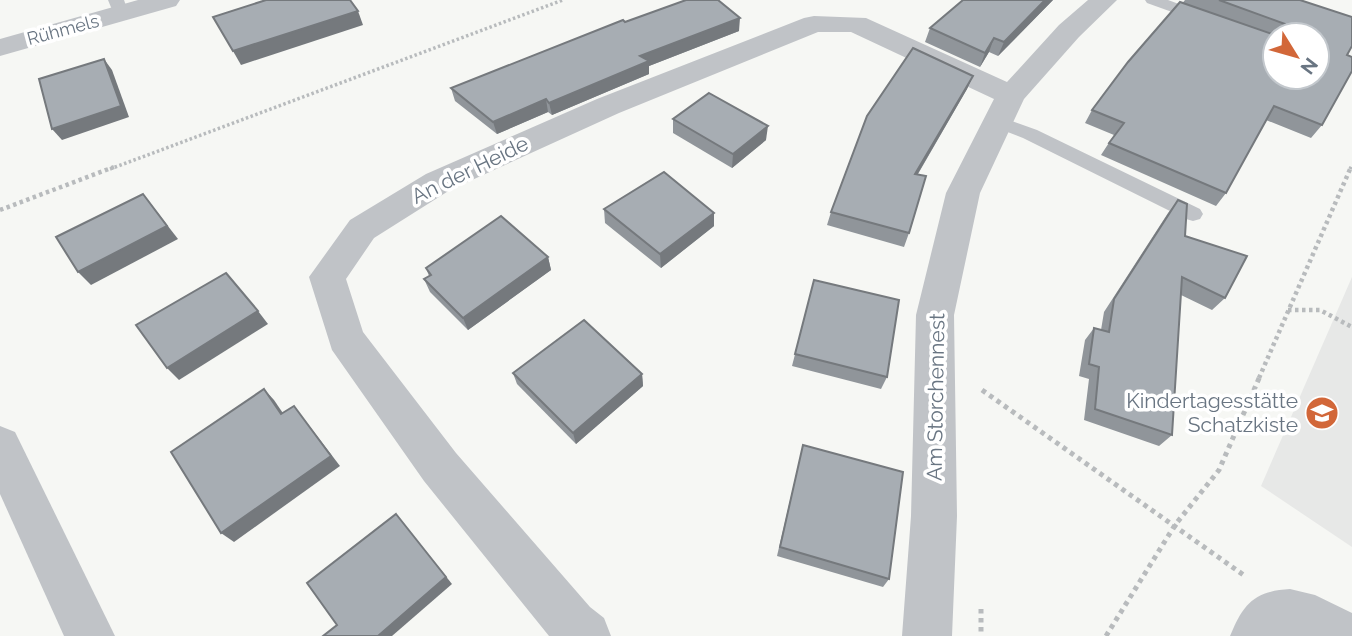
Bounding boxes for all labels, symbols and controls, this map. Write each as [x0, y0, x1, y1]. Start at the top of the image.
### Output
street label: Rühmels [25, 10, 101, 49]
north arrow [1261, 21, 1331, 91]
text: N [1296, 54, 1323, 79]
street label: An der Heide [407, 130, 532, 209]
street label: Am Storchennest [922, 313, 949, 481]
place label: Kindertagesstätte Schatzkiste [1126, 388, 1298, 437]
school or university icon: Kindertagesstätte Schatzkiste [1303, 394, 1341, 432]

